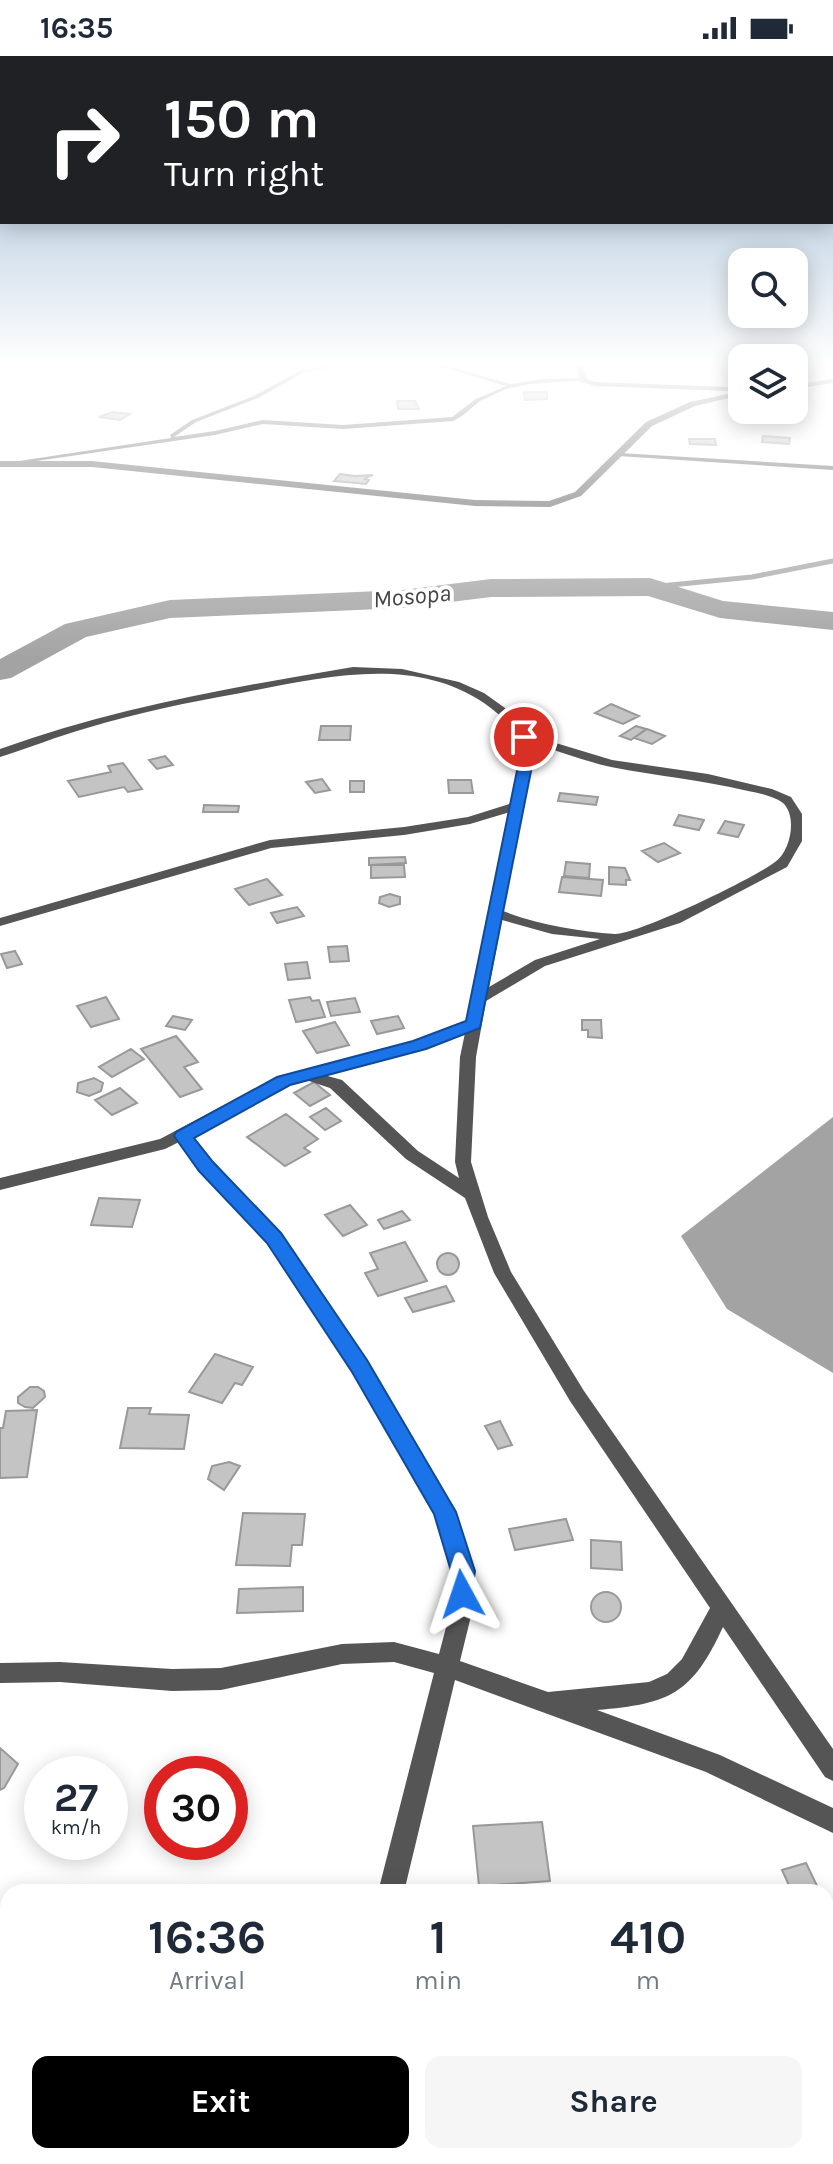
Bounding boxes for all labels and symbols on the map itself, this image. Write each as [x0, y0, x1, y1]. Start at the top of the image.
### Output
water label: Mosopa [372, 579, 452, 613]
pin [490, 703, 558, 771]
position arrow [420, 1552, 504, 1636]
speed limit sign: 30 [144, 1756, 248, 1860]

